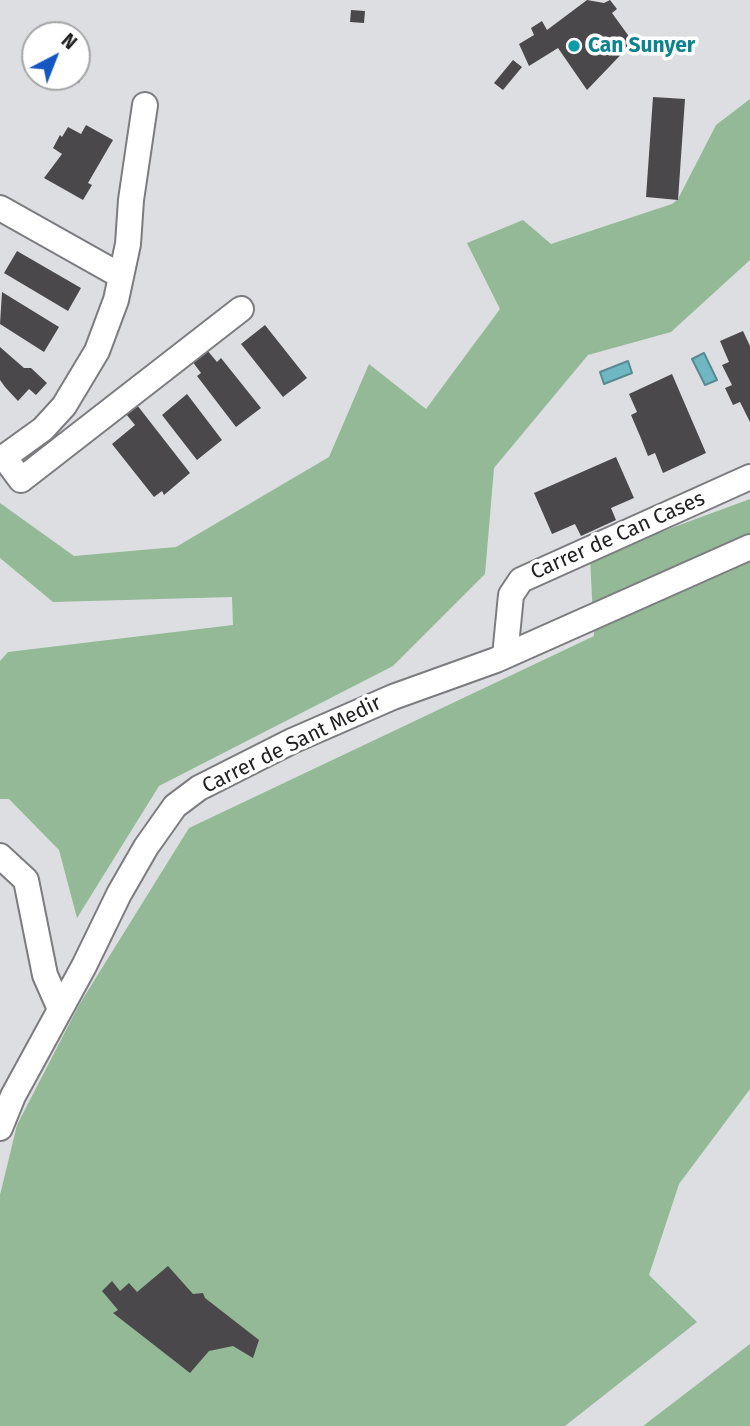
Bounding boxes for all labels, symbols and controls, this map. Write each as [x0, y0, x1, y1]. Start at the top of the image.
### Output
north arrow [21, 21, 91, 91]
text: N [57, 29, 81, 54]
place label: Can Sunyer [588, 33, 695, 59]
marker: Can Sunyer [566, 38, 582, 54]
street label: Carrer de Can Cases [527, 486, 709, 586]
street label: Carrer de Sant Medir [198, 691, 386, 799]

